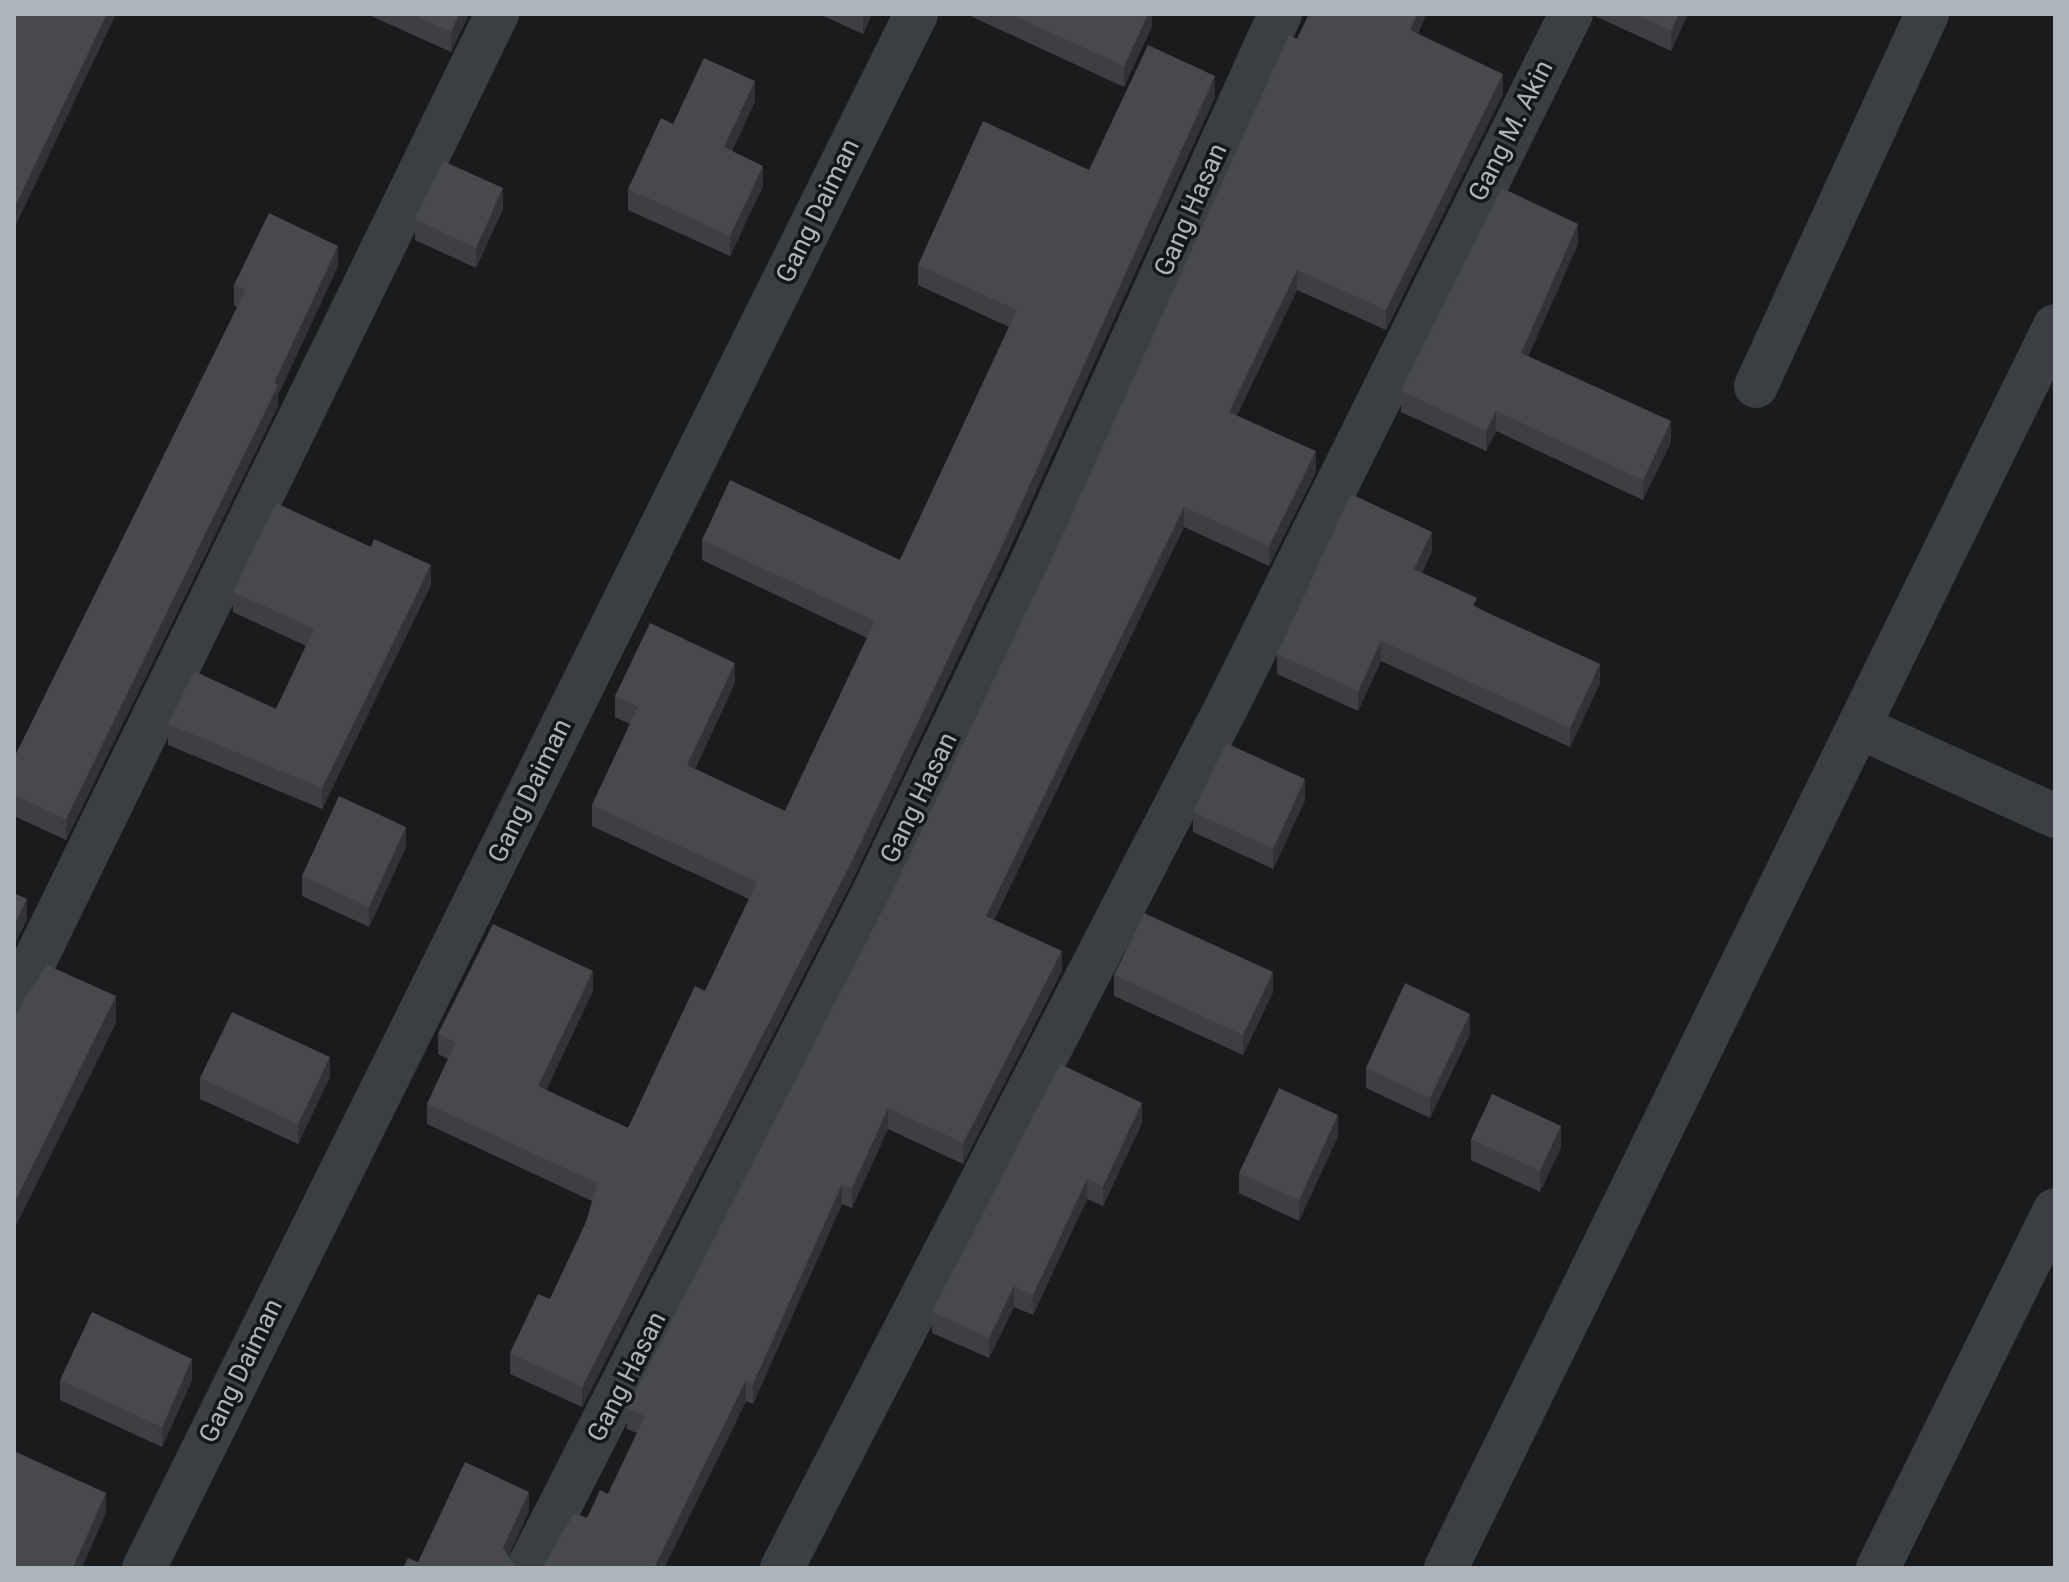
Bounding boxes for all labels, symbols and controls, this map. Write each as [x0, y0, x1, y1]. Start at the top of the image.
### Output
street label: Gang M. Akin [1462, 55, 1560, 207]
street label: Gang Daiman [770, 134, 866, 288]
street label: Gang Hasan [1148, 139, 1234, 281]
street label: Gang Daiman [482, 714, 578, 868]
street label: Gang Hasan [874, 727, 964, 869]
street label: Gang Daiman [193, 1294, 289, 1448]
street label: Gang Hasan [581, 1307, 673, 1447]

